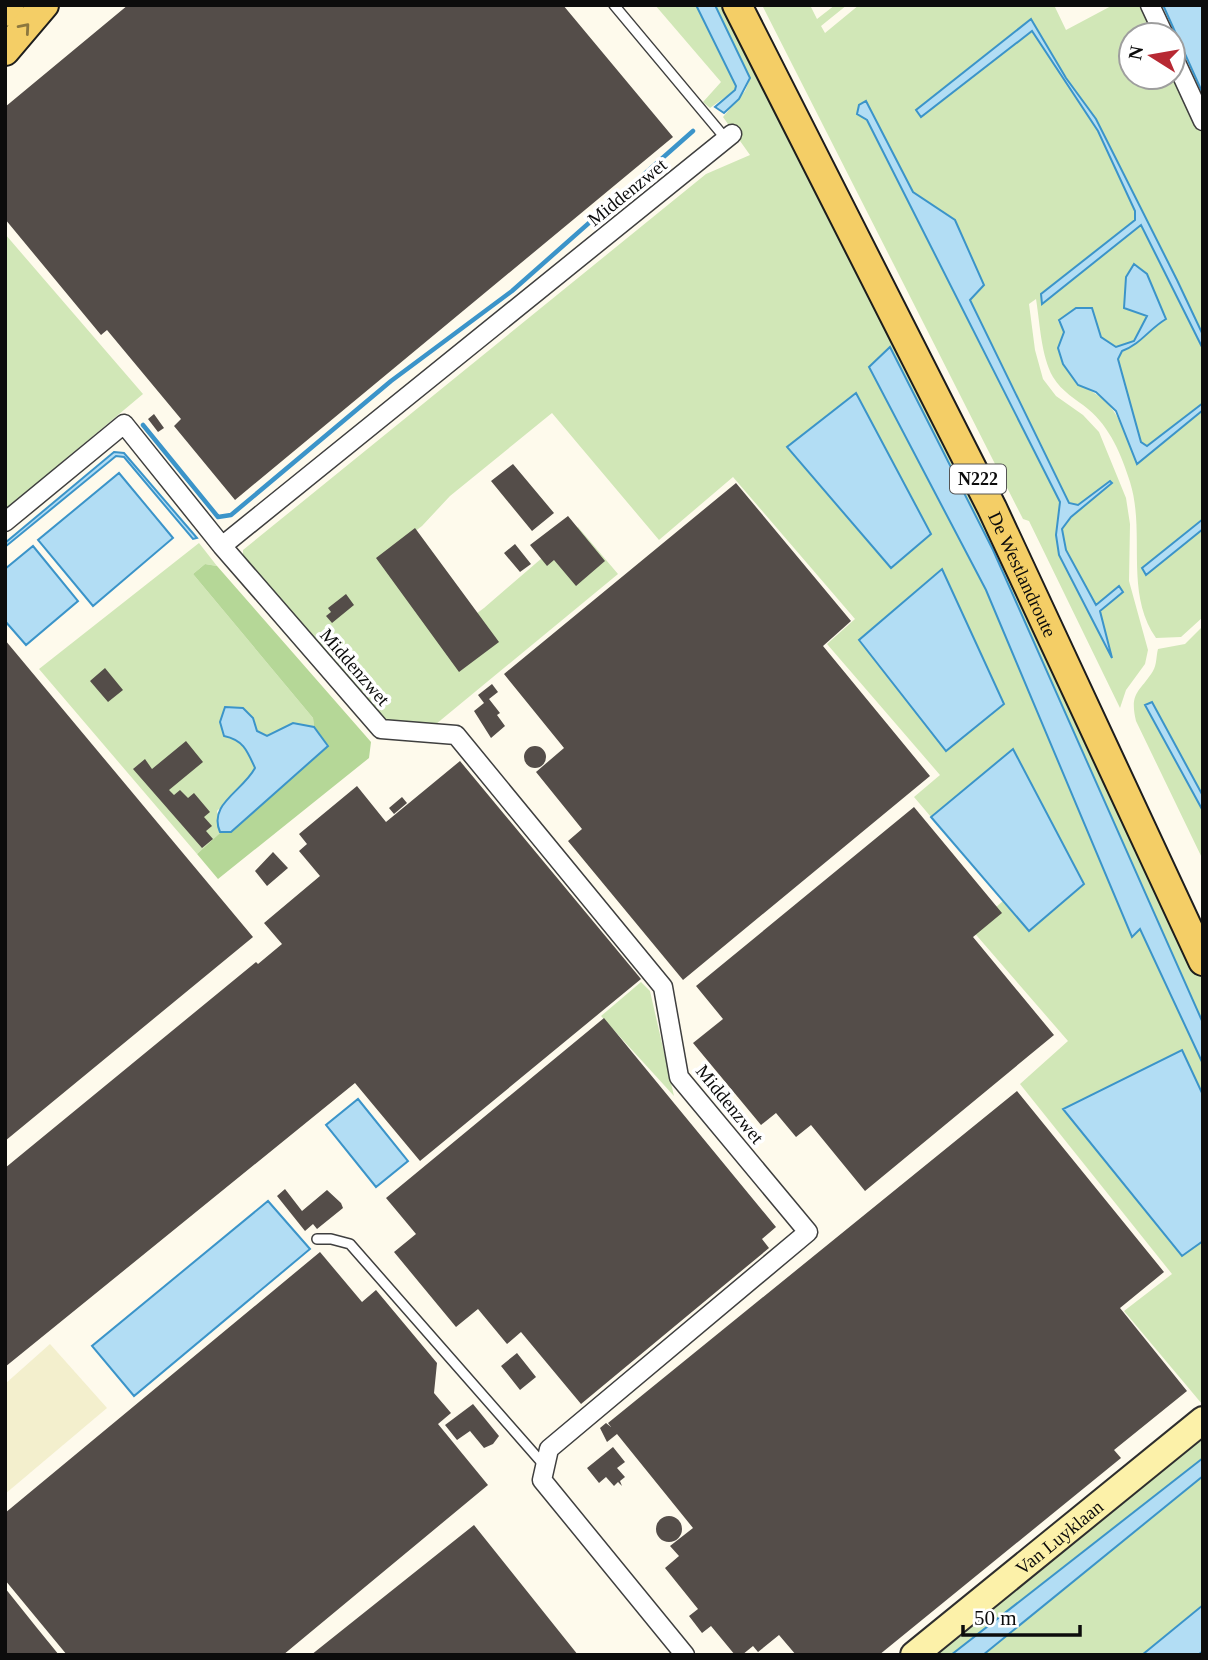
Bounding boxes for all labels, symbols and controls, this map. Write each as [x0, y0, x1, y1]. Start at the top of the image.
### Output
north arrow [1117, 21, 1187, 91]
one-way arrow [17, 24, 29, 37]
text: N [1124, 44, 1147, 62]
street label: Middenzwet [583, 154, 671, 230]
road number: N222 [950, 464, 1006, 494]
street label: De Westlandroute [985, 508, 1061, 640]
street label: Middenzwet [316, 624, 395, 710]
street label: Middenzwet [692, 1060, 768, 1148]
street label: Van Luyklaan [1011, 1495, 1107, 1579]
scale bar [963, 1594, 1080, 1638]
text: 50 m [974, 1606, 1017, 1630]

